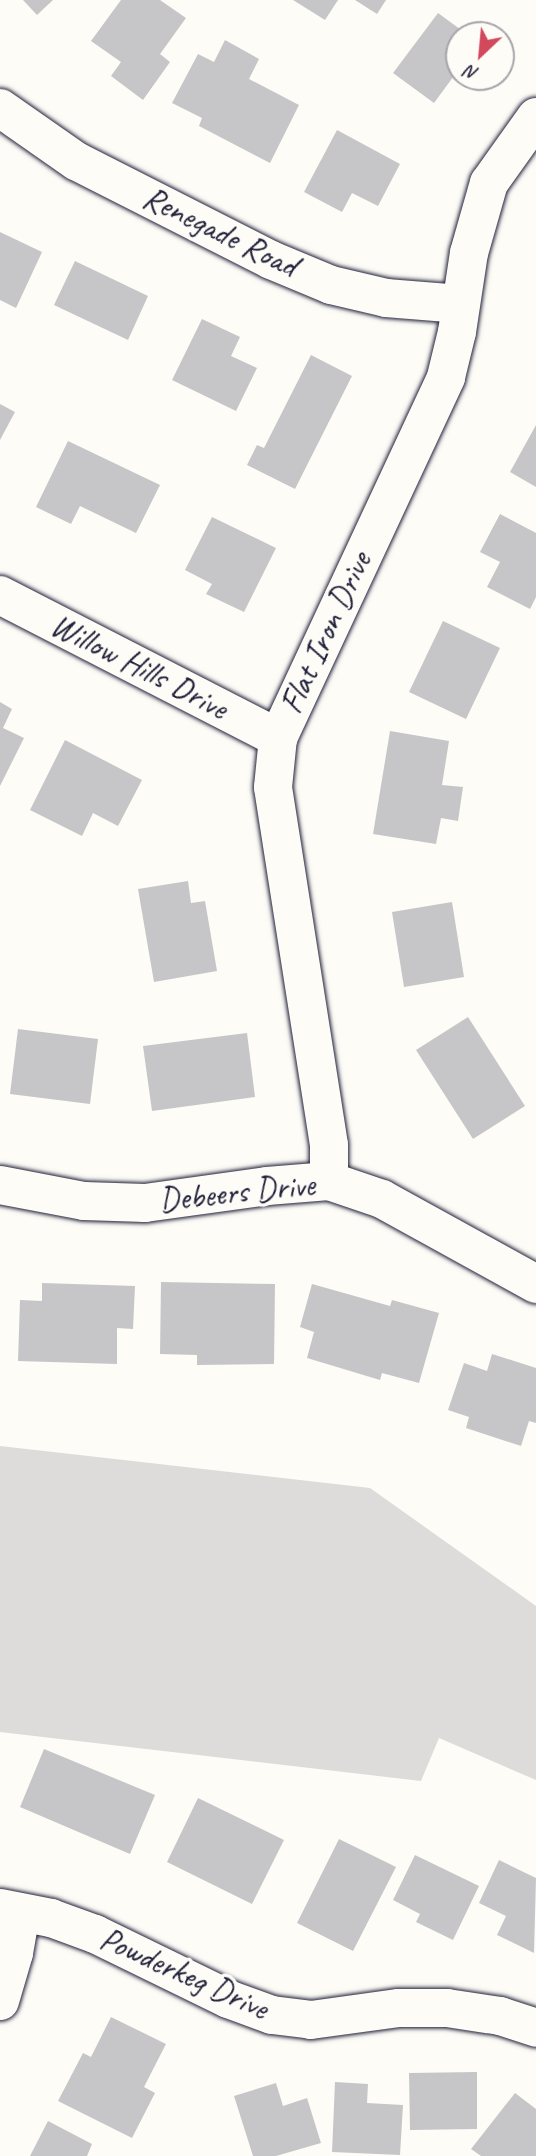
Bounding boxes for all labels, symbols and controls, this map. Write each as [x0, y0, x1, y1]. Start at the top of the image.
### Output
north arrow [445, 21, 515, 91]
text: N [461, 60, 482, 86]
street label: Renegade Road [137, 178, 303, 286]
street label: Flat Iron Drive [271, 546, 381, 720]
street label: Willow Hills Drive [44, 605, 234, 729]
street label: Debeers Drive [157, 1165, 317, 1221]
street label: Powderkeg Drive [94, 1919, 274, 2029]

